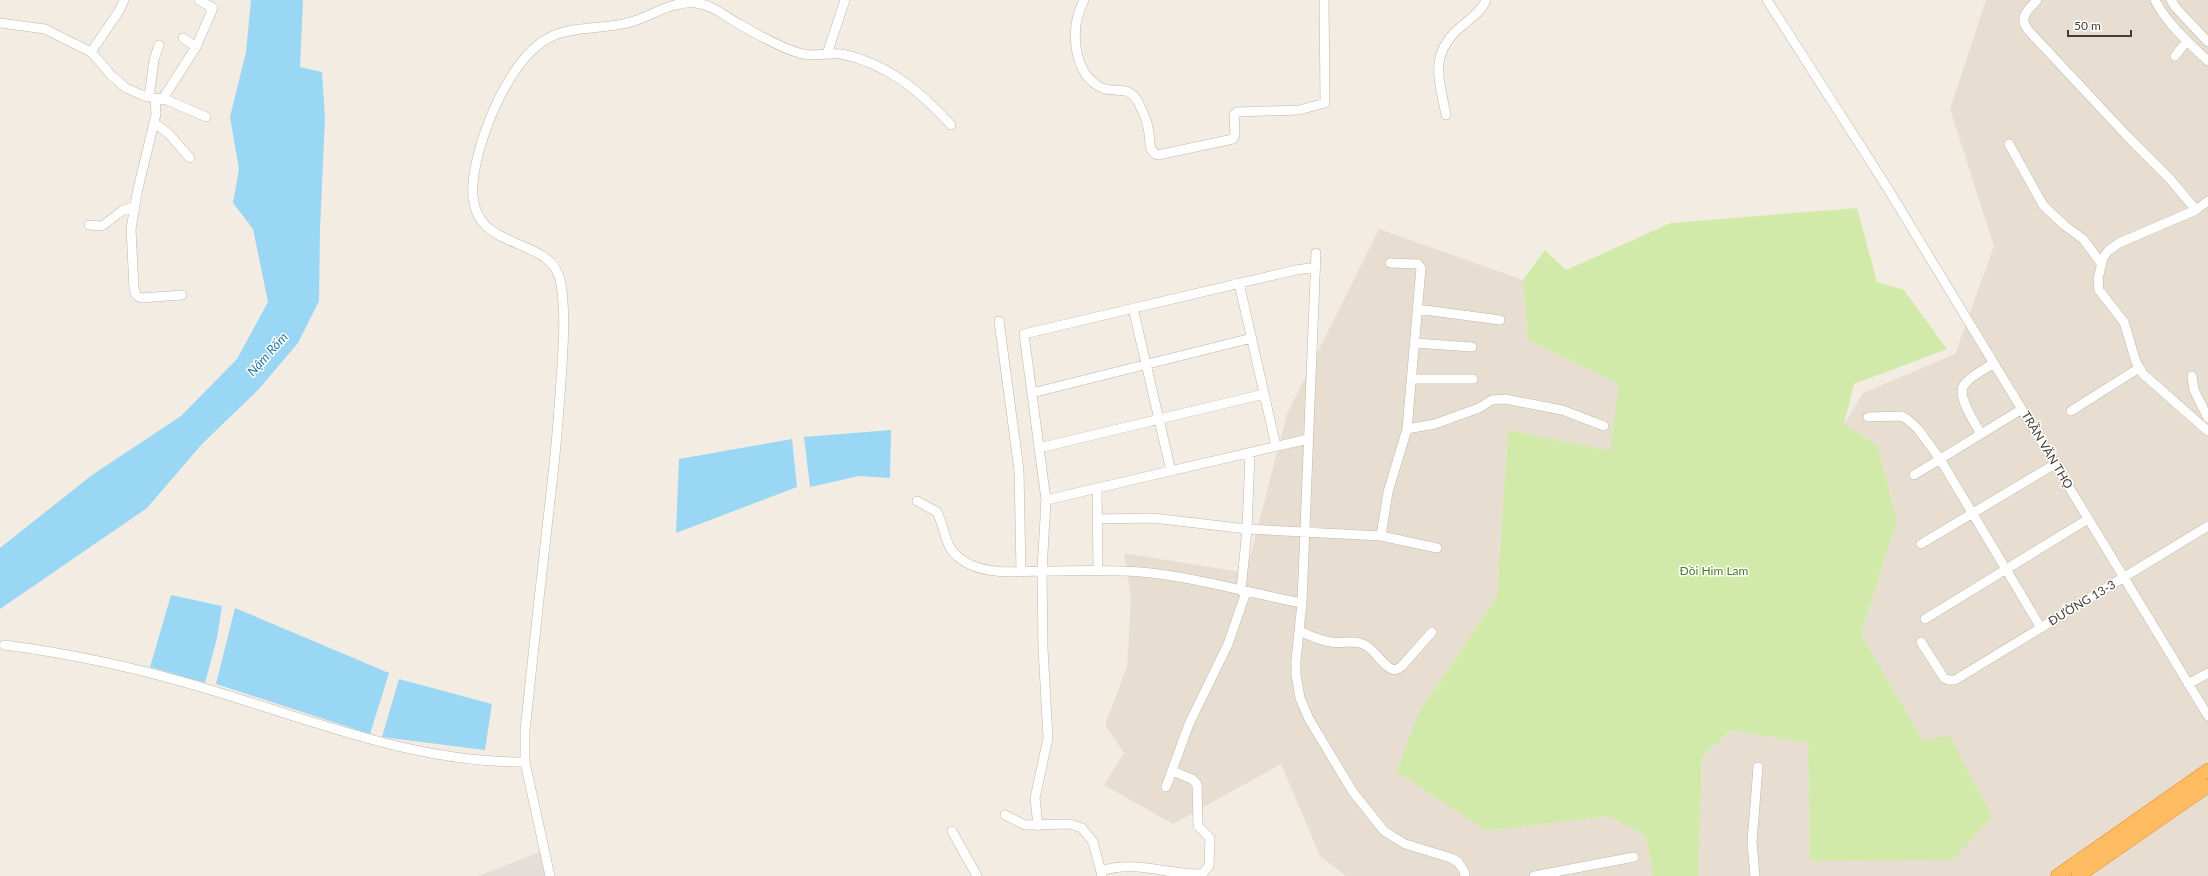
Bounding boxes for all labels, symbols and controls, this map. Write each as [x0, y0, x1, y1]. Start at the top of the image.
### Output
scale bar [2068, 12, 2131, 38]
text: 50 m [2074, 18, 2101, 33]
water label: Nậm Rốm [243, 329, 291, 379]
street label: TRẦN VĂN THỌ [2018, 408, 2077, 492]
park label: Đồi Him Lam [1680, 563, 1749, 578]
street label: ĐƯỜNG 13-3 [2045, 577, 2118, 628]

